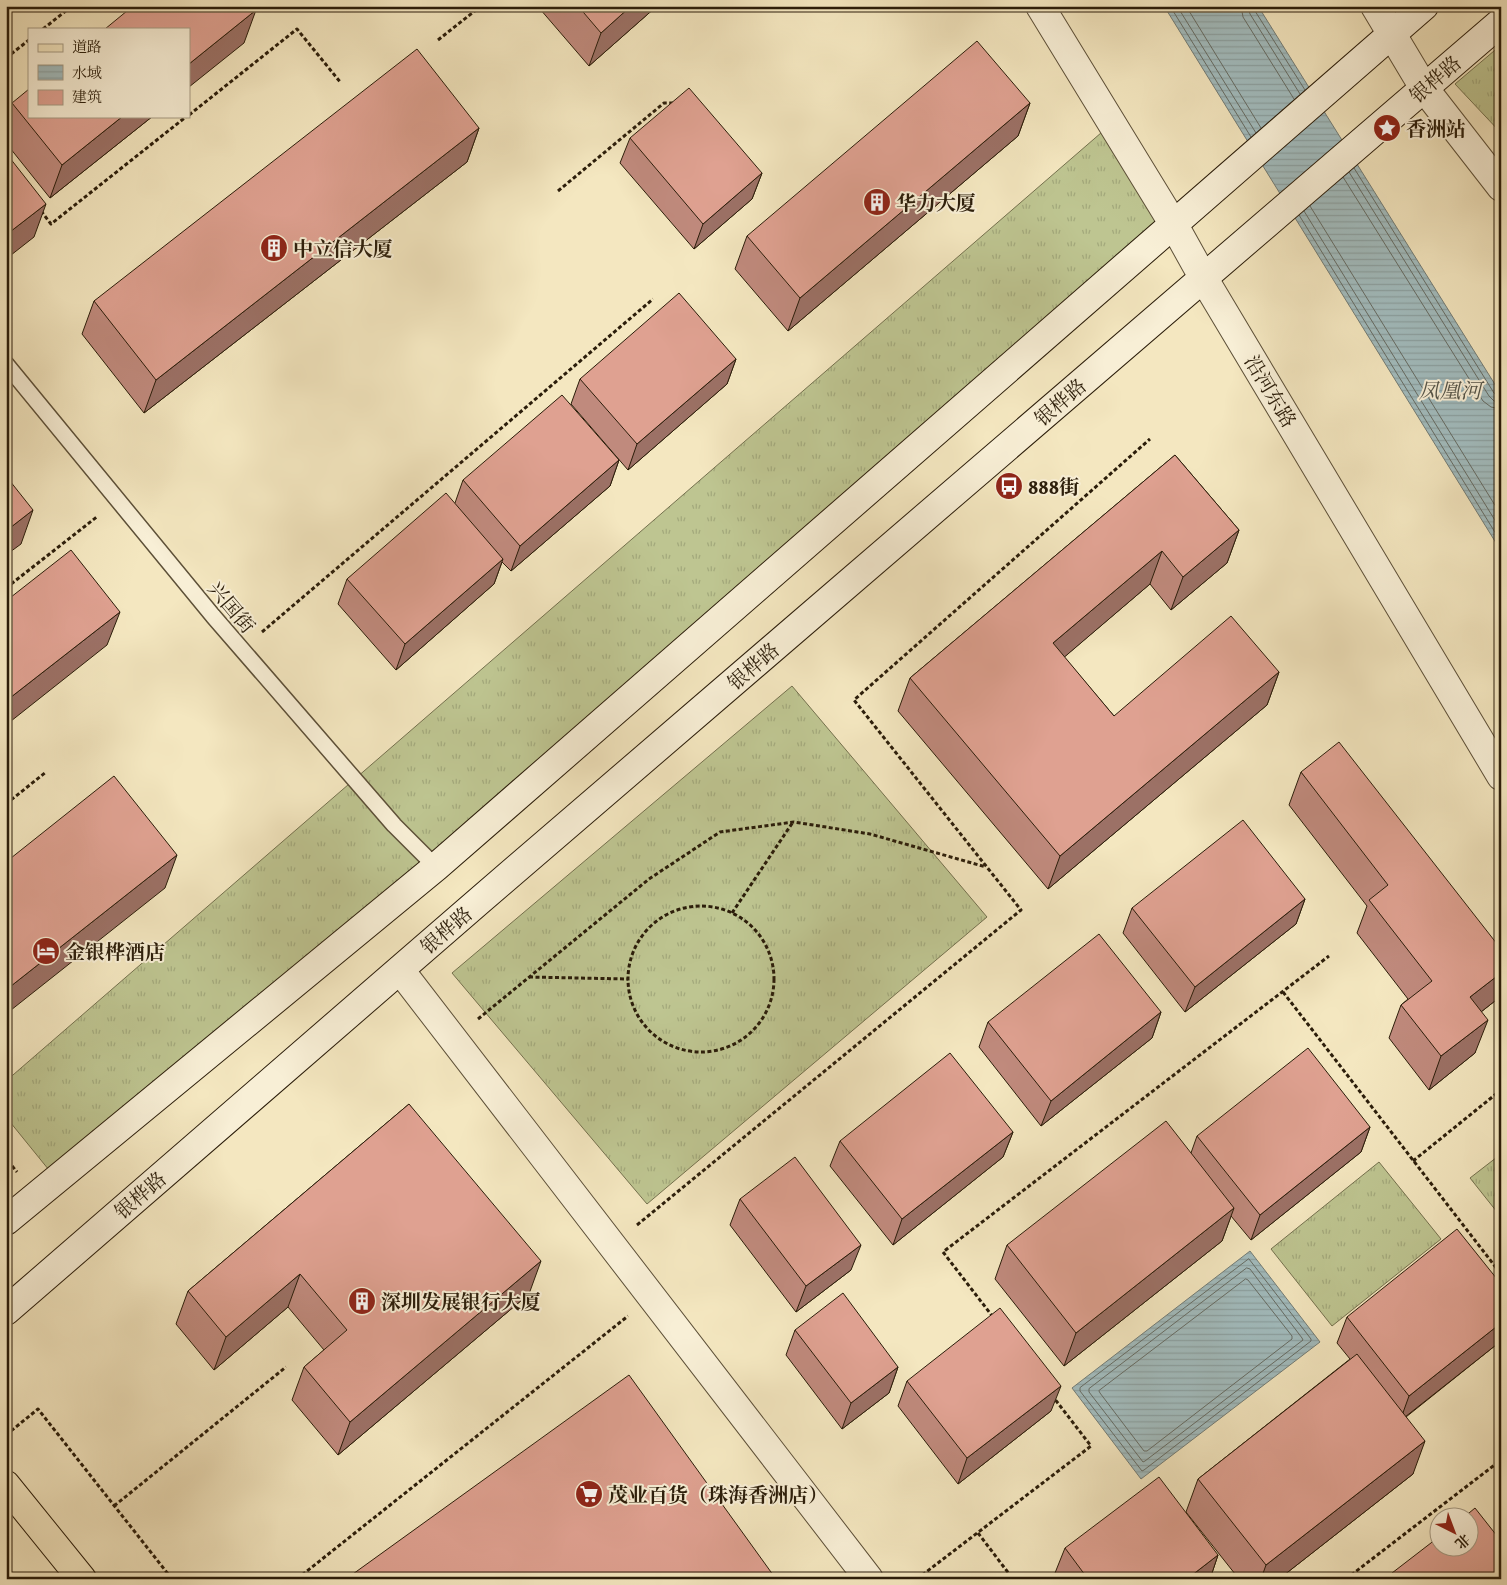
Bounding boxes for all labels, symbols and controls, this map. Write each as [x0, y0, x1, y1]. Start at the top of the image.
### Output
legend [28, 28, 190, 118]
text: 道路 [72, 36, 102, 57]
street label: 银桦路 [1403, 48, 1467, 110]
text: 水域 [72, 62, 102, 83]
text: 建筑 [72, 86, 102, 107]
place icon: 香洲站 [1372, 113, 1402, 143]
place label: 香洲站 [1406, 114, 1466, 143]
building icon: 华力大厦 [862, 187, 892, 217]
place label: 华力大厦 [896, 188, 976, 217]
building icon: 中立信大厦 [259, 233, 289, 263]
place label: 中立信大厦 [293, 234, 393, 263]
street label: 沿河东路 [1238, 349, 1304, 433]
street label: 银桦路 [1028, 371, 1092, 433]
water label: 凤凰河 [1419, 375, 1485, 406]
bus stop icon: 888街 [994, 471, 1024, 501]
place label: 888街 [1028, 472, 1079, 501]
street label: 兴国街 [202, 575, 262, 639]
street label: 银桦路 [721, 635, 785, 697]
street label: 银桦路 [414, 899, 478, 961]
hotel icon: 金银桦酒店 [31, 936, 61, 966]
place label: 金银桦酒店 [65, 937, 165, 966]
street label: 银桦路 [108, 1164, 172, 1226]
building icon: 深圳发展银行大厦 [347, 1286, 377, 1316]
place label: 深圳发展银行大厦 [381, 1287, 541, 1316]
supermarket icon: 茂业百货（珠海香洲店） [574, 1479, 604, 1509]
place label: 茂业百货（珠海香洲店） [608, 1480, 828, 1509]
north arrow [1430, 1508, 1480, 1558]
text: 北 [1451, 1530, 1475, 1554]

